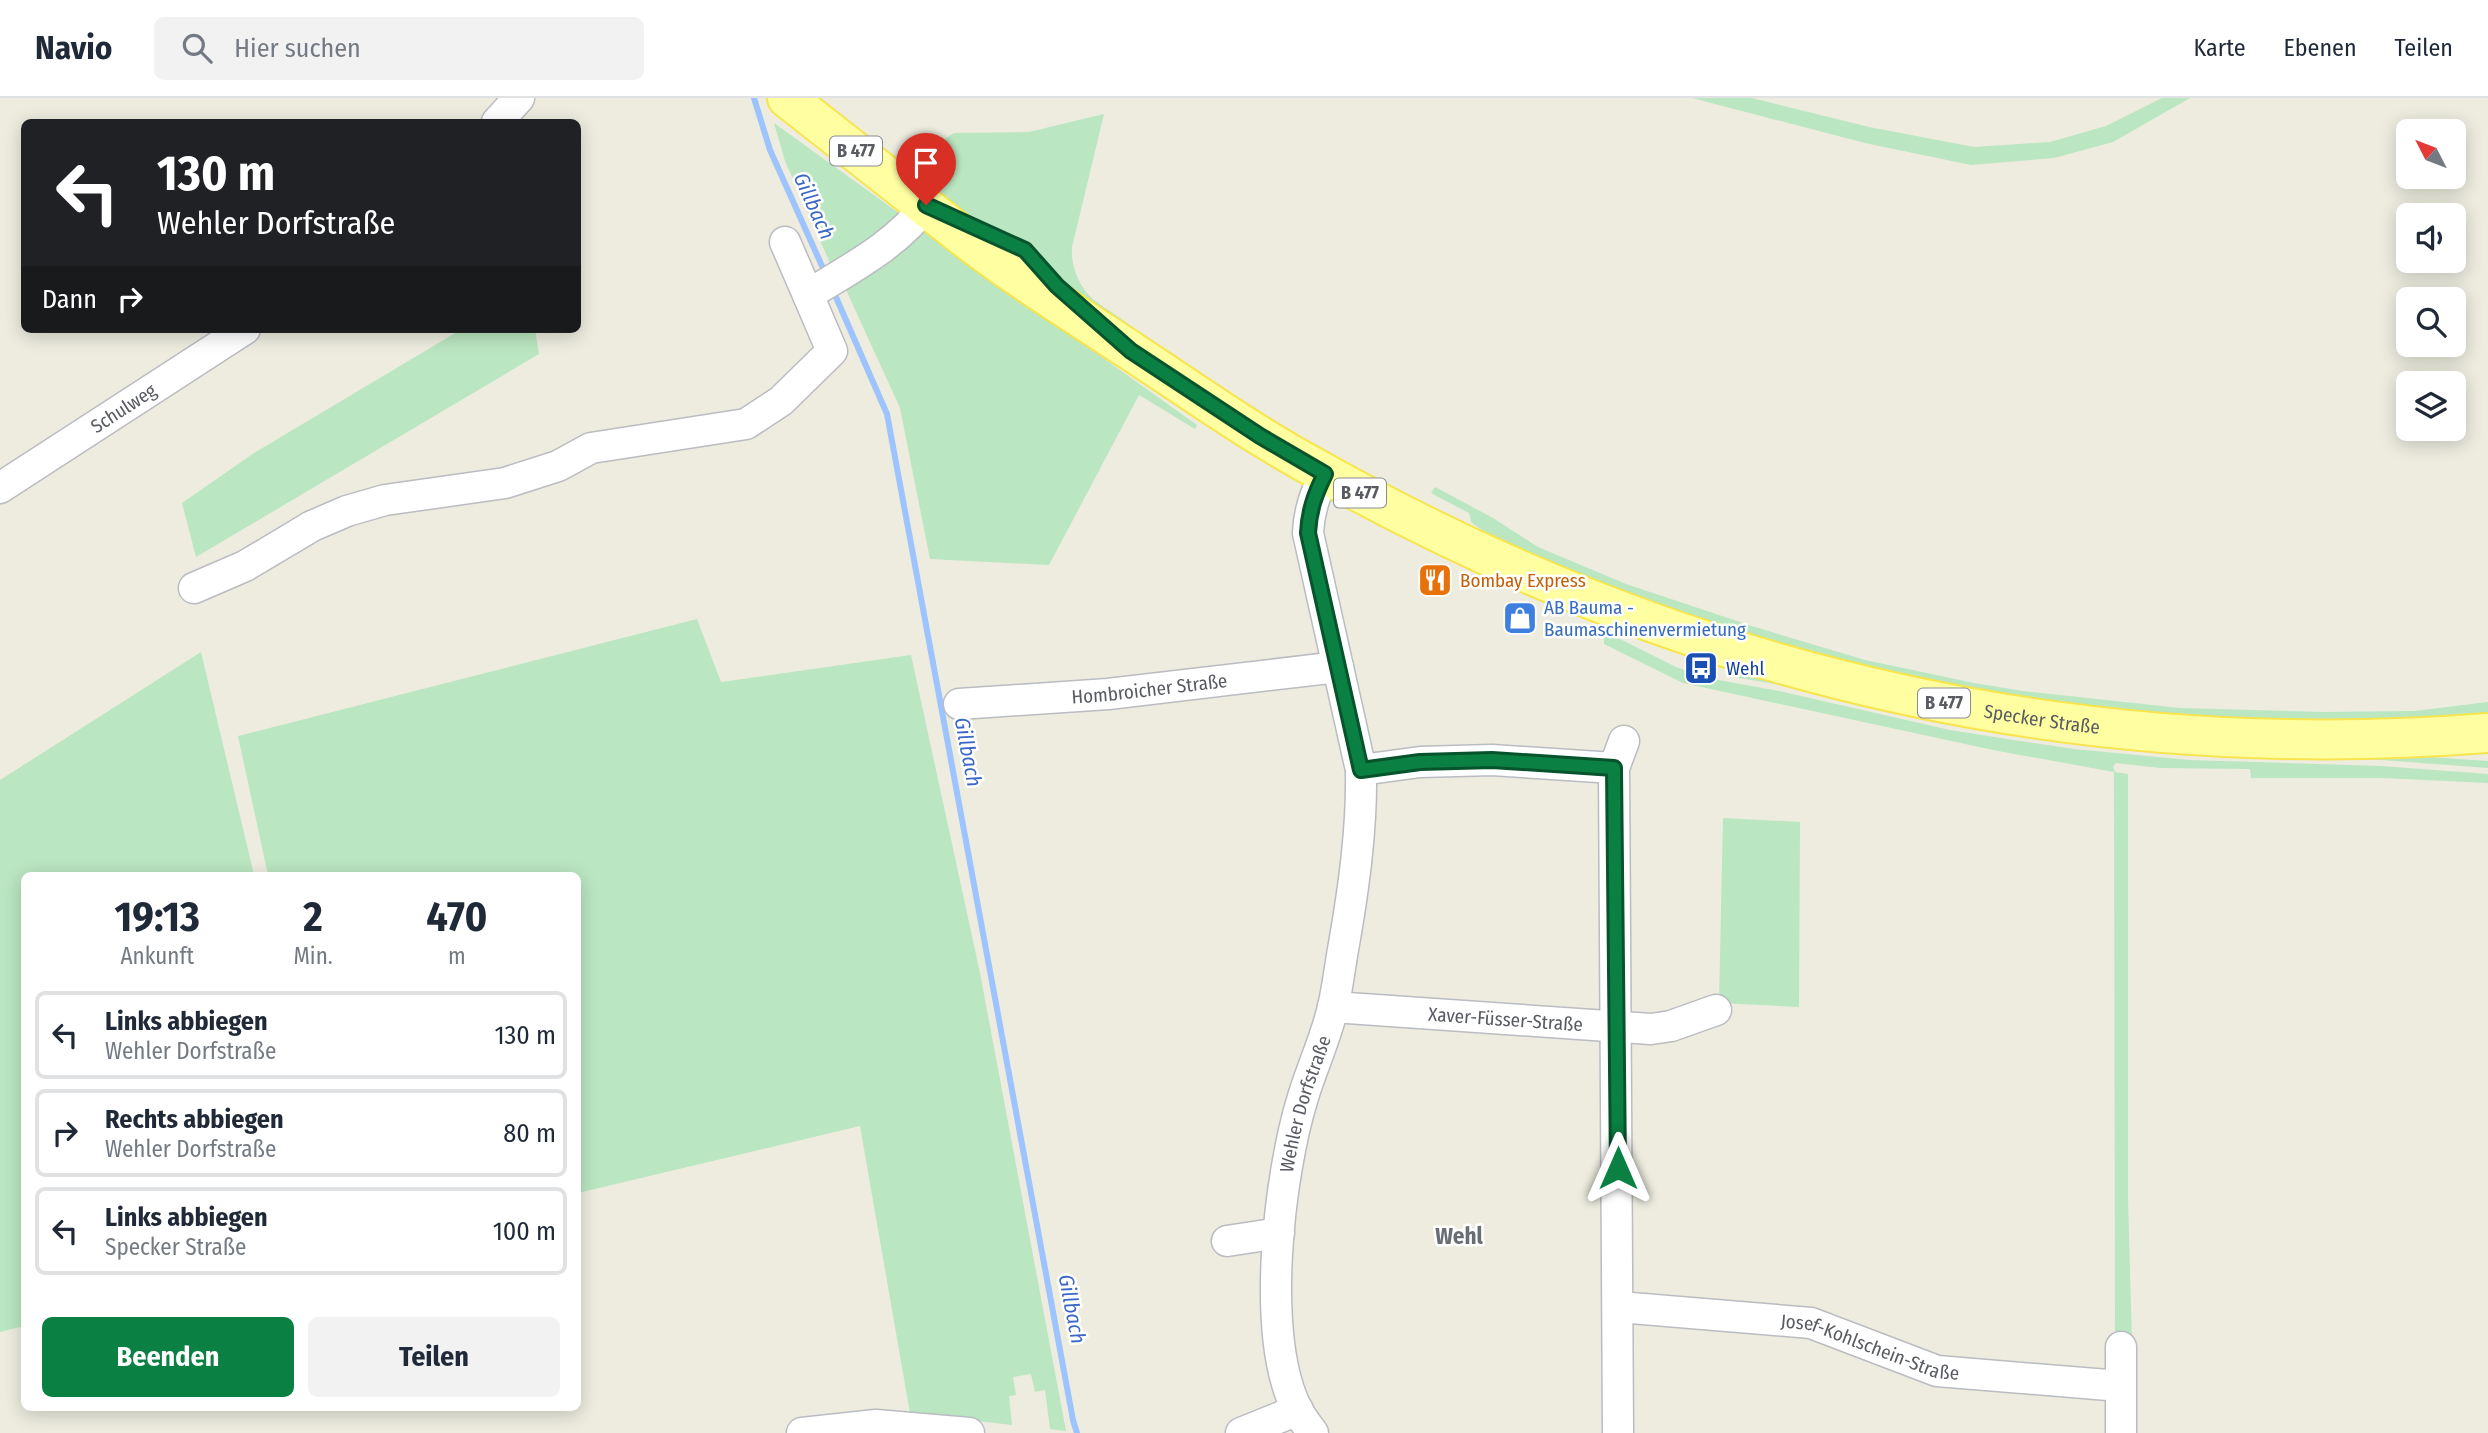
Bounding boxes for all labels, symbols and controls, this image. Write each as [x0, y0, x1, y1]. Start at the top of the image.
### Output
search box [154, 17, 644, 80]
text: Navio [35, 28, 112, 68]
icon: search [178, 29, 216, 67]
text: Hier suchen [234, 33, 361, 64]
text: Karte [2194, 34, 2246, 62]
text: Ebenen [2284, 34, 2357, 62]
text: Teilen [2395, 34, 2453, 62]
north arrow [2396, 119, 2466, 189]
map controls [2396, 119, 2466, 441]
pin [896, 133, 956, 205]
road number: B 477 [830, 136, 882, 166]
text: 130 m [157, 144, 275, 203]
icon: arrive [907, 144, 945, 182]
icon: left [42, 147, 133, 238]
water label: Gillbach [788, 169, 840, 243]
button: sound [2396, 203, 2466, 273]
text: Wehler Dorfstraße [157, 204, 395, 242]
icon: right [111, 280, 149, 318]
text: Dann [42, 284, 97, 315]
button: search [2396, 287, 2466, 357]
button: layers [2396, 371, 2466, 441]
street label: Schulweg [87, 379, 161, 438]
road number: B 477 [1334, 478, 1386, 508]
restaurant icon: Bombay Express [1416, 561, 1454, 599]
place label: Bombay Express [1460, 569, 1586, 592]
place label: AB Bauma - Baumaschinenvermietung [1544, 596, 1746, 641]
shop icon: AB Bauma - Baumaschinenvermietung [1501, 599, 1539, 637]
bus stop icon: Wehl [1682, 649, 1720, 687]
place label: Wehl [1726, 657, 1764, 680]
street label: Hombroicher Straße [1071, 669, 1228, 708]
road number: B 477 [1918, 688, 1970, 718]
street label: Specker Straße [1982, 700, 2101, 739]
water label: Gillbach [949, 715, 987, 789]
text: 19:13 [115, 892, 200, 942]
text: 2 [303, 892, 323, 942]
text: 470 [426, 892, 487, 942]
text: Ankunft [121, 942, 194, 970]
text: Min. [294, 942, 333, 970]
text: m [448, 942, 466, 970]
street label: Xaver-Füsser-Straße [1428, 1003, 1584, 1036]
text: Links abbiegen [105, 1006, 268, 1037]
icon: left [46, 1016, 84, 1054]
text: 130 m [494, 1020, 556, 1051]
street label: Wehler Dorfstraße [1275, 1032, 1336, 1174]
text: Wehler Dorfstraße [105, 1037, 276, 1065]
text: Rechts abbiegen [105, 1104, 284, 1135]
icon: right [46, 1114, 84, 1152]
text: 80 m [503, 1118, 556, 1149]
position arrow [1581, 1131, 1655, 1205]
text: Wehler Dorfstraße [105, 1135, 276, 1163]
text: Links abbiegen [105, 1202, 268, 1233]
icon: left [46, 1212, 84, 1250]
text: 100 m [493, 1216, 556, 1247]
district label: Wehl [1435, 1222, 1483, 1250]
text: Specker Straße [105, 1233, 246, 1261]
water label: Gillbach [1053, 1272, 1091, 1346]
street label: Josef-Kohlschein-Straße [1780, 1310, 1960, 1385]
button: Beenden [42, 1317, 294, 1397]
button: Teilen [308, 1317, 560, 1397]

